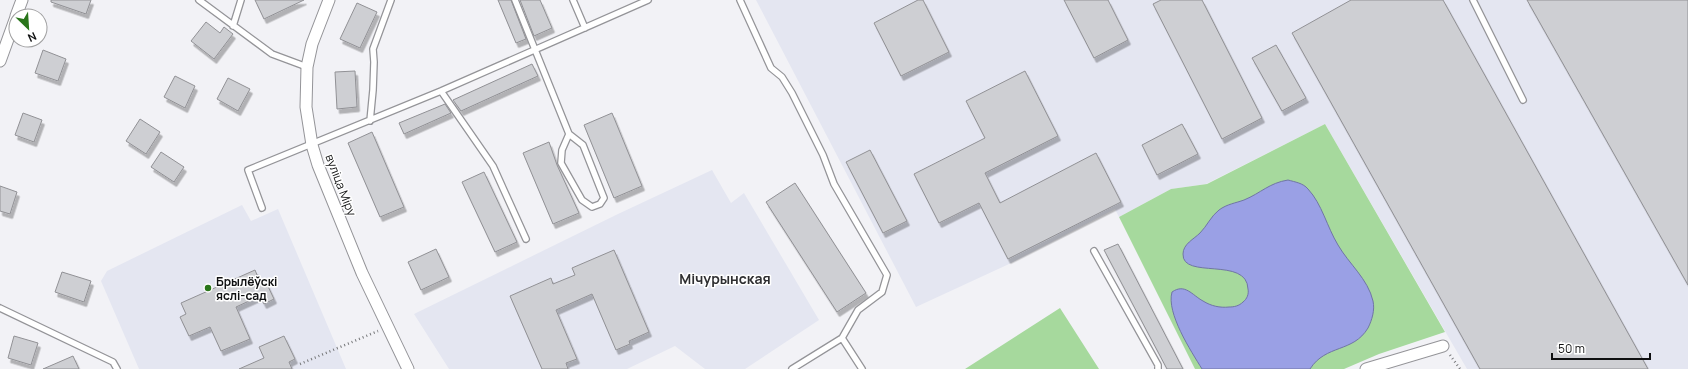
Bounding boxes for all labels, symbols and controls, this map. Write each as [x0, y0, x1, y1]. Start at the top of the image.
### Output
north arrow [8, 8, 48, 48]
text: N [26, 29, 39, 46]
street label: вуліца Міру [321, 152, 361, 219]
district label: Мічурынская [679, 269, 771, 288]
place label: Брылёўскі яслі-сад [216, 273, 278, 304]
marker: Брылёўскі яслі-сад [203, 283, 213, 293]
scale bar [1552, 335, 1650, 361]
text: 50 m [1558, 340, 1585, 357]

